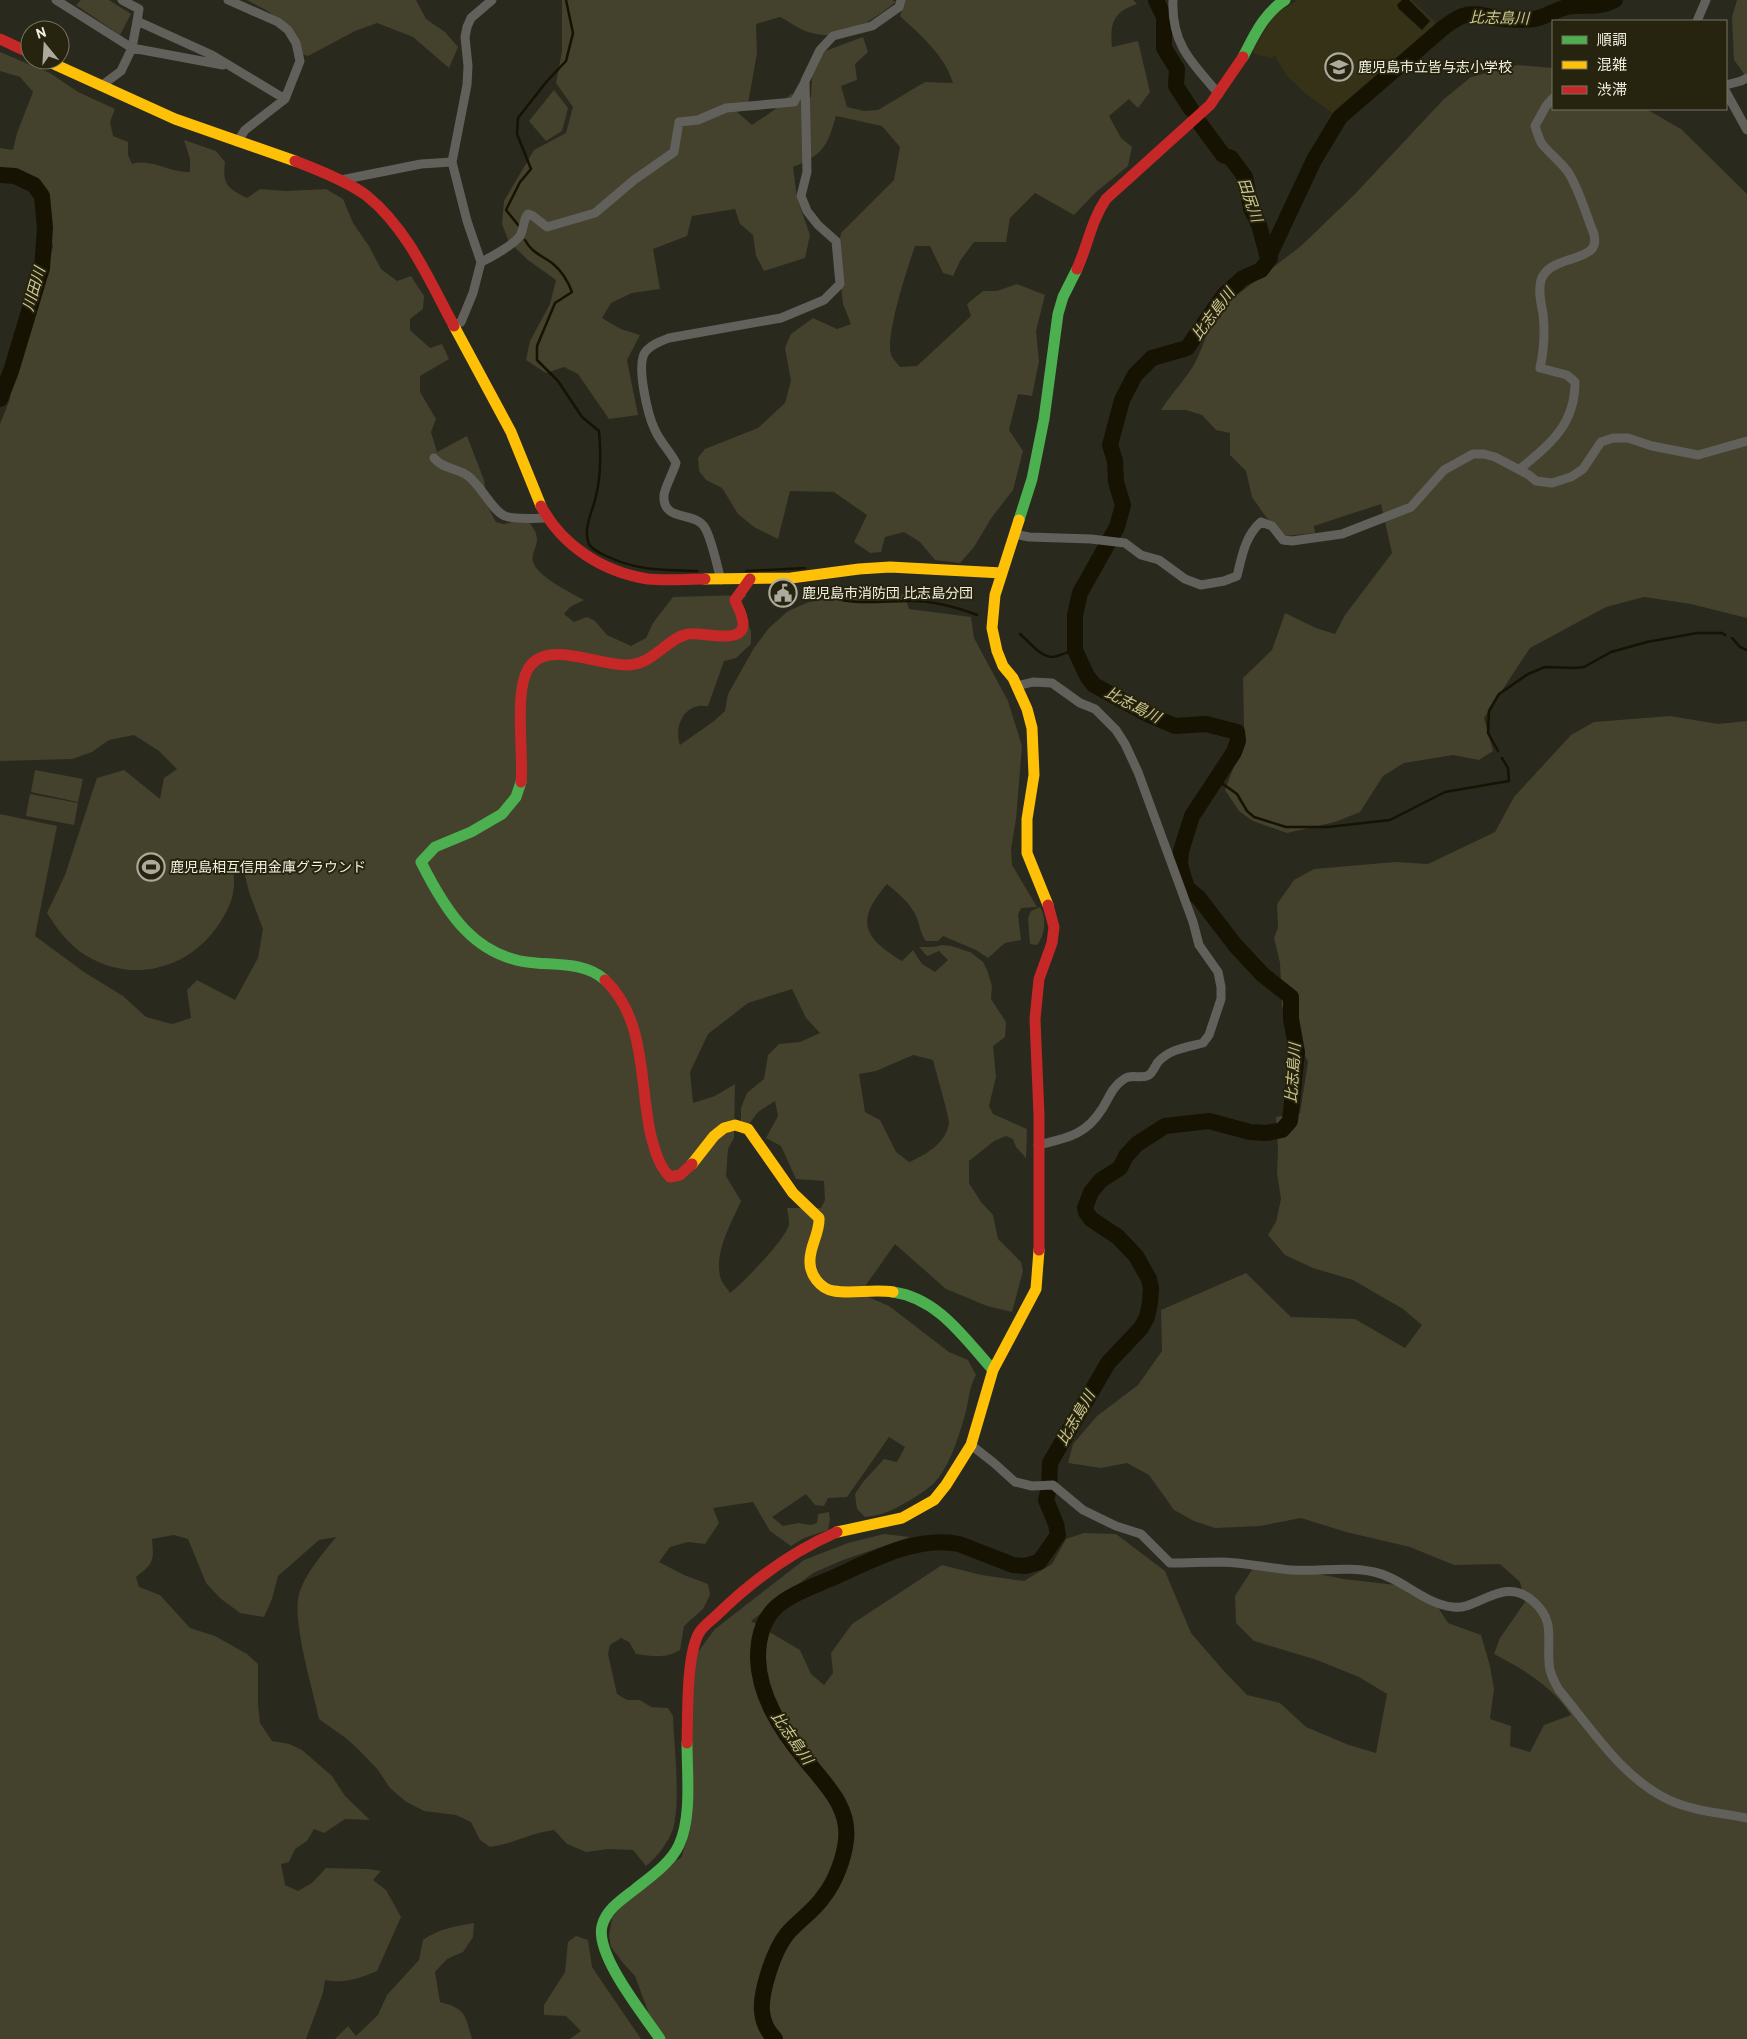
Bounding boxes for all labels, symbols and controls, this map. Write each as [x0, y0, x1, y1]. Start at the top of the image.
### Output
water label: 比志島川 [1469, 9, 1531, 30]
north arrow [20, 20, 70, 70]
legend [1552, 20, 1727, 110]
text: N [34, 24, 49, 44]
text: 順調 [1597, 32, 1627, 51]
school or university icon: 鹿児島市立皆与志小学校 [1324, 52, 1354, 82]
text: 混雑 [1597, 57, 1627, 76]
place label: 鹿児島市立皆与志小学校 [1358, 60, 1512, 77]
text: 渋滞 [1597, 82, 1627, 101]
water label: 田尻川 [1232, 176, 1266, 227]
water label: 川田川 [20, 263, 51, 314]
water label: 比志島川 [1189, 284, 1241, 345]
public building icon: 鹿児島市消防団 比志島分団 [768, 578, 798, 608]
place label: 鹿児島市消防団 比志島分団 [802, 586, 973, 603]
water label: 比志島川 [1101, 684, 1165, 729]
sports icon: 鹿児島相互信用金庫グラウンド [136, 852, 166, 882]
place label: 鹿児島相互信用金庫グラウンド [170, 860, 366, 877]
water label: 比志島川 [1283, 1041, 1306, 1104]
water label: 比志島川 [1054, 1386, 1102, 1449]
water label: 比志島川 [766, 1709, 817, 1771]

